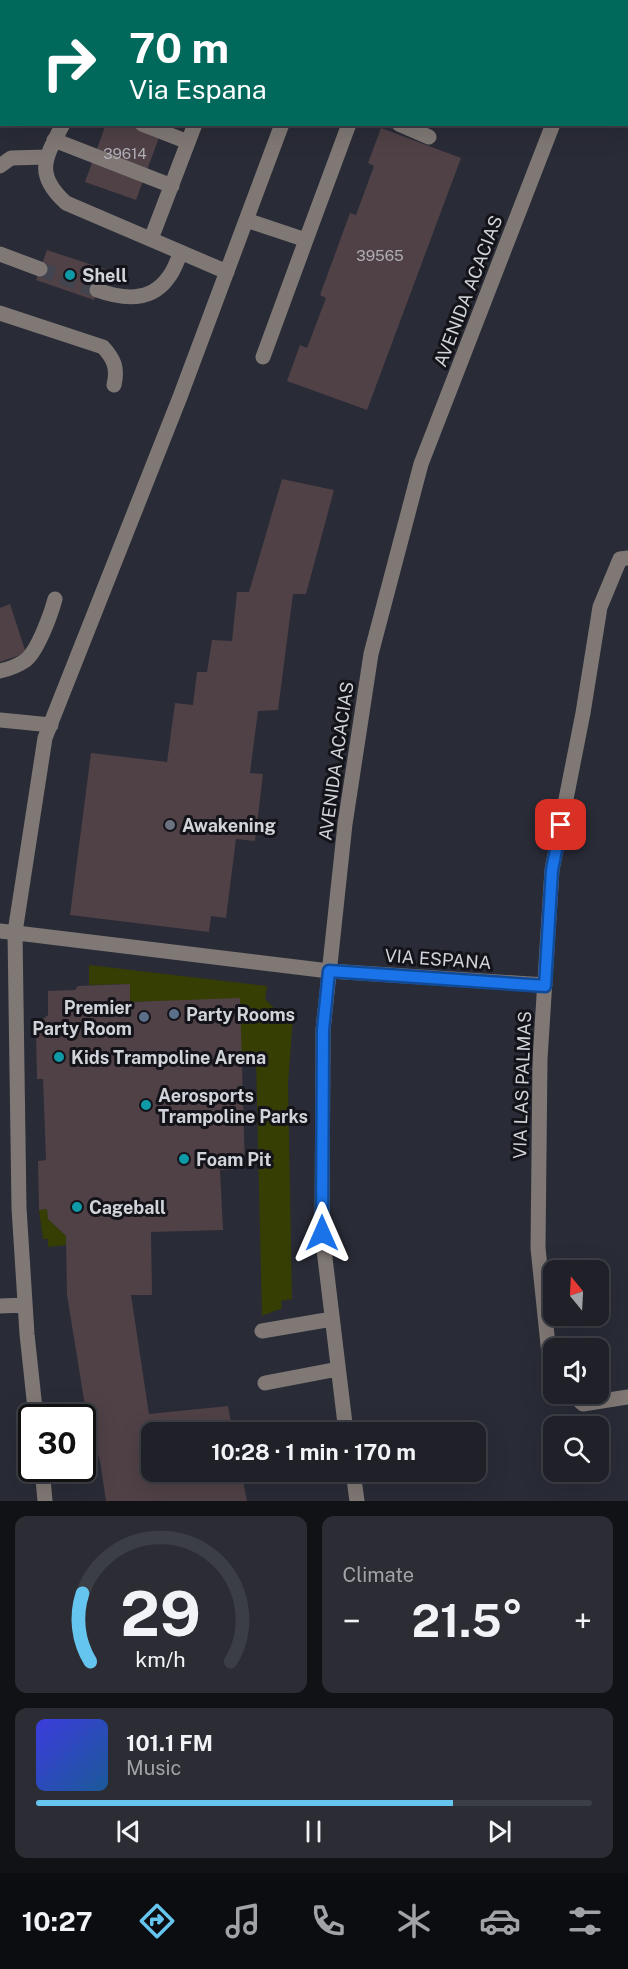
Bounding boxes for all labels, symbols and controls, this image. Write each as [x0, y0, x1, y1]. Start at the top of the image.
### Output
text: 70 m [129, 23, 229, 72]
icon: right [30, 24, 108, 102]
text: Via Espana [129, 73, 267, 105]
house number: 39614 [103, 145, 147, 162]
street label: AVENIDA ACACIAS [429, 212, 507, 370]
house number: 39565 [356, 247, 404, 264]
place label: Shell [82, 265, 127, 286]
marker: Shell [63, 268, 77, 282]
street label: AVENIDA ACACIAS [314, 680, 358, 842]
pin [535, 799, 586, 850]
icon: arrive [544, 808, 577, 841]
place label: Awakening [182, 815, 276, 836]
marker: Awakening [163, 818, 177, 832]
street label: VIA ESPANA [384, 945, 492, 973]
place label: Premier Party Room [32, 997, 133, 1039]
place label: Party Rooms [186, 1004, 295, 1025]
marker: Party Rooms [167, 1007, 181, 1021]
marker: Premier Party Room [137, 1010, 151, 1024]
street label: VIA LAS PALMAS [509, 1011, 535, 1159]
place label: Kids Trampoline Arena [71, 1047, 266, 1068]
marker: Kids Trampoline Arena [52, 1050, 66, 1064]
place label: Aerosports Trampoline Parks [158, 1085, 308, 1127]
marker: Aerosports Trampoline Parks [139, 1098, 153, 1112]
place label: Foam Pit [196, 1149, 271, 1170]
marker: Foam Pit [177, 1152, 191, 1166]
place label: Cageball [89, 1197, 166, 1218]
marker: Cageball [70, 1200, 84, 1214]
position arrow [290, 1201, 354, 1265]
north arrow [543, 1260, 609, 1326]
map controls [543, 1260, 609, 1482]
button: sound [543, 1338, 609, 1404]
speed limit sign: 30 [18, 1404, 96, 1482]
button: search [543, 1416, 609, 1482]
text: 10:28 · 1 min · 170 m [211, 1439, 416, 1465]
text: Climate [343, 1563, 414, 1587]
text: 29 [120, 1577, 201, 1650]
text: 21.5° [411, 1594, 523, 1647]
text: − [343, 1602, 361, 1640]
text: + [574, 1602, 592, 1640]
text: km/h [136, 1647, 186, 1672]
text: 101.1 FM [126, 1730, 213, 1756]
text: Music [126, 1756, 181, 1780]
icon: previous [112, 1815, 145, 1848]
icon: pause [297, 1815, 330, 1848]
icon: next [483, 1815, 516, 1848]
icon: directions [136, 1900, 178, 1942]
icon: music [222, 1900, 264, 1942]
icon: phone [307, 1900, 349, 1942]
icon: climate [393, 1900, 435, 1942]
icon: car [479, 1900, 521, 1942]
icon: filters [564, 1900, 606, 1942]
text: 10:27 [22, 1905, 93, 1937]

